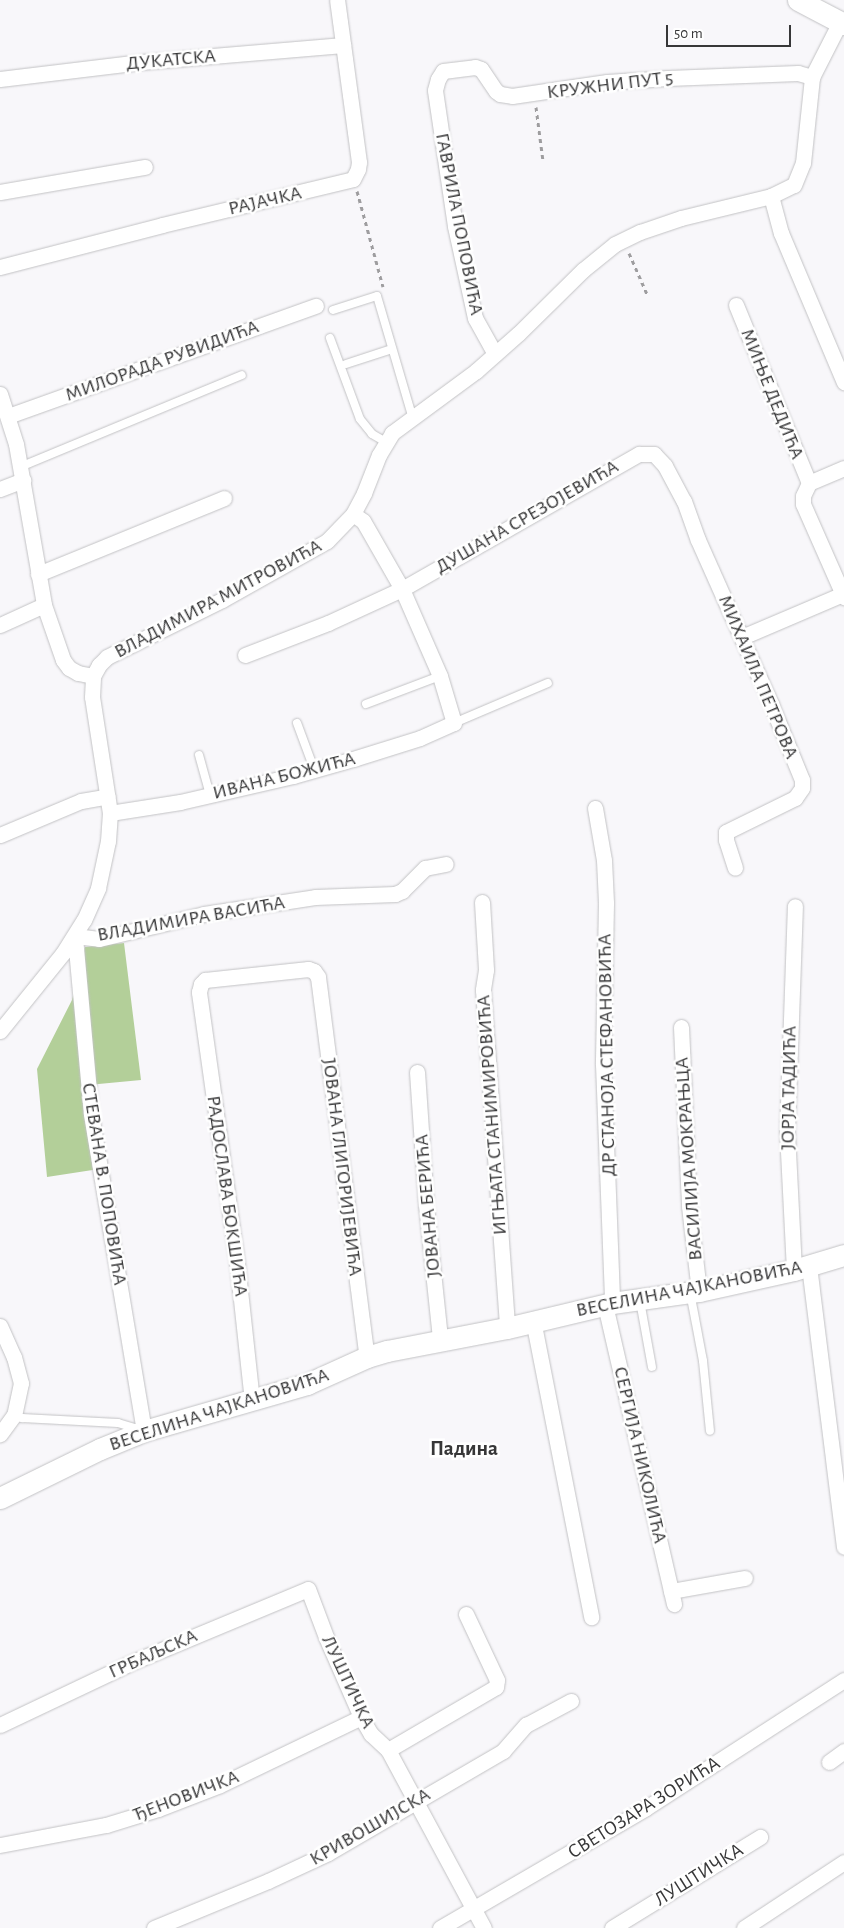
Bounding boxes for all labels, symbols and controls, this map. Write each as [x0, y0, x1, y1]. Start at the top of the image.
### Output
scale bar [669, 15, 794, 47]
text: 50 m [674, 26, 703, 41]
street label: ДУКАТСКА [125, 44, 217, 76]
street label: КРУЖНИ ПУТ 5 [545, 65, 675, 105]
street label: ГАВРИЛА ПОПОВИЋА [430, 131, 488, 317]
street label: РАЈАЧКА [226, 181, 304, 221]
street label: МИЛОРАДА РУВИДИЋА [62, 315, 262, 407]
street label: МИЊЕ ДЕДИЋА [735, 325, 809, 463]
street label: ДУШАНА СРЕЗОЈЕВИЋА [431, 455, 623, 579]
street label: ВЛАДИМИРА МИТРОВИЋА [110, 534, 326, 664]
street label: МИХАИЛА ПЕТРОВА [713, 591, 803, 763]
street label: ИВАНА БОЖИЋА [210, 747, 358, 805]
street label: ВЛАДИМИРА ВАСИЋА [95, 891, 287, 947]
street label: ДР СТАНОЈА СТЕФАНОВИЋА [593, 934, 621, 1176]
street label: ИГЊАТА СТАНИМИРОВИЋА [472, 994, 512, 1236]
street label: ЈОРЈА ТАДИЋА [776, 1026, 802, 1150]
street label: ВАСИЛИЈА МОКРАЊЦА [670, 1056, 708, 1262]
street label: ЈОВАНА ГЛИГОРИЈЕВИЋА [317, 1057, 367, 1277]
street label: СТЕВАНА В. ПОПОВИЋА [76, 1081, 132, 1287]
street label: РАДОСЛАВА БОКШИЋА [201, 1094, 253, 1298]
street label: ЈОВАНА БЕРИЋА [410, 1133, 446, 1279]
street label: ВЕСЕЛИНА ЧАЈКАНОВИЋА [574, 1255, 804, 1323]
street label: ВЕСЕЛИНА ЧАЈКАНОВИЋА [106, 1363, 332, 1457]
street label: СЕРГИЈА НИКОЛИЋА [608, 1364, 672, 1546]
district label: Падина [430, 1436, 498, 1462]
street label: ГРБАЉСКА [105, 1624, 201, 1684]
street label: ЛУШТИЧКА [316, 1632, 380, 1732]
street label: СВЕТОЗАРА ЗОРИЋА [563, 1751, 725, 1865]
street label: ЂЕНОВИЧКА [130, 1765, 242, 1827]
street label: КРИВОШИЈСКА [305, 1783, 435, 1871]
street label: ЛУШТИЧКА [650, 1838, 748, 1912]

